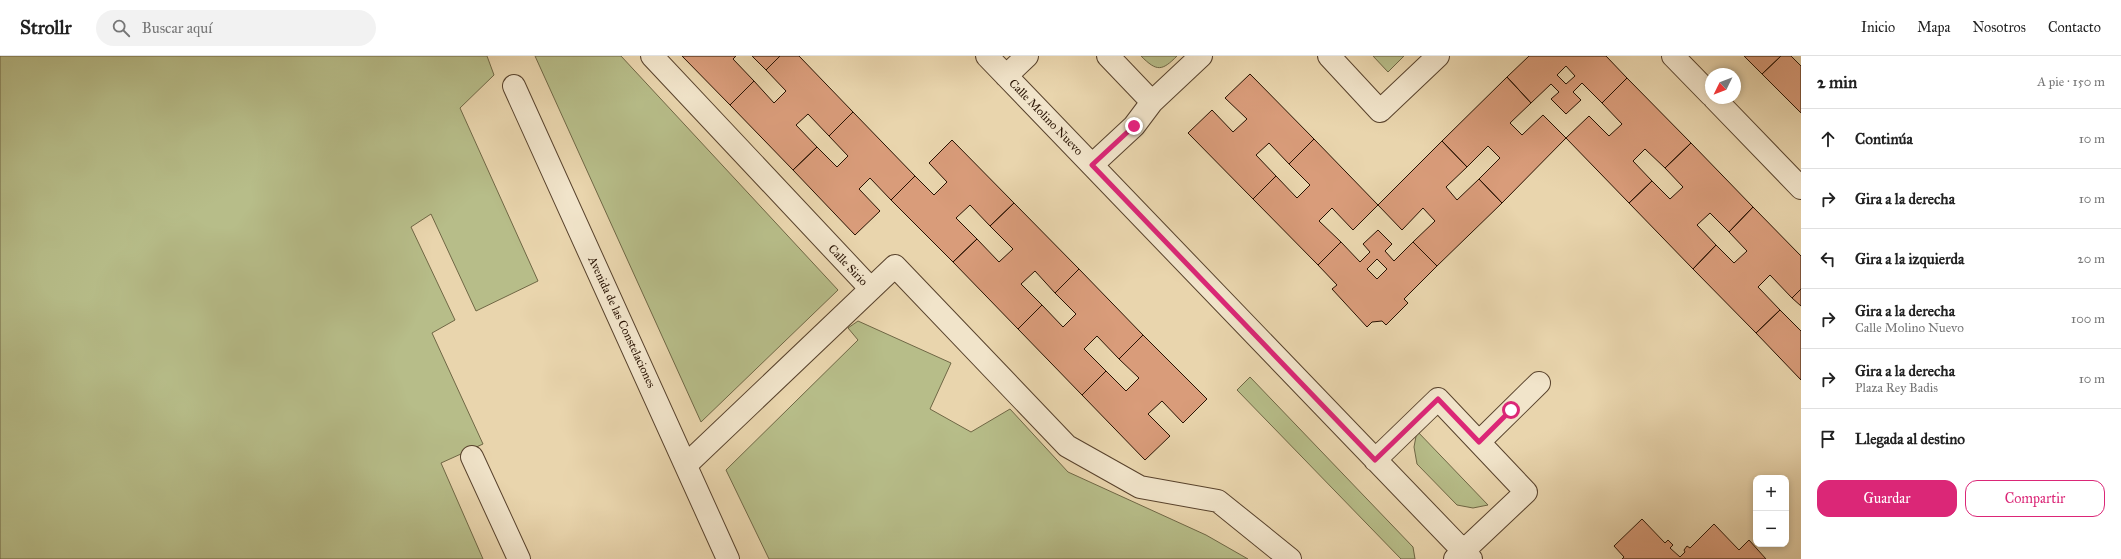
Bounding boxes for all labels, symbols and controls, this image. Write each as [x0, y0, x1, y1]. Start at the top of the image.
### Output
search box [96, 10, 376, 46]
text: Strollr [20, 16, 72, 39]
icon: search [110, 17, 132, 39]
text: Buscar aquí [142, 19, 212, 37]
text: Inicio [1861, 19, 1895, 36]
text: Mapa [1917, 19, 1950, 36]
text: Nosotros [1972, 19, 2026, 36]
text: Contacto [2048, 19, 2101, 36]
north arrow [1705, 68, 1741, 104]
text: 2 min [1817, 72, 1857, 93]
text: A pie · 150 m [2037, 74, 2105, 90]
street label: Calle Molino Nuevo [1006, 76, 1086, 158]
route end [1125, 117, 1143, 135]
icon: ahead [1817, 128, 1839, 150]
text: Continúa [1855, 130, 1913, 148]
text: 10 m [2079, 131, 2105, 147]
icon: right [1817, 188, 1839, 210]
text: Gira a la derecha [1855, 190, 1955, 208]
text: 10 m [2079, 191, 2105, 207]
street label: Calle Sirio [825, 241, 871, 289]
icon: left [1817, 248, 1839, 270]
text: Gira a la izquierda [1855, 250, 1964, 268]
text: 20 m [2077, 251, 2105, 267]
street label: Avenida de las Constelaciones [585, 253, 659, 390]
text: Gira a la derecha [1855, 302, 1955, 320]
icon: right [1817, 308, 1839, 330]
text: 100 m [2071, 311, 2105, 327]
text: Calle Molino Nuevo [1855, 320, 1964, 336]
text: Gira a la derecha [1855, 362, 1955, 380]
icon: right [1817, 368, 1839, 390]
text: 10 m [2079, 371, 2105, 387]
text: Plaza Rey Badis [1855, 380, 1938, 396]
route start [1502, 401, 1520, 419]
icon: arrive [1817, 428, 1839, 450]
text: Llegada al destino [1855, 430, 1965, 448]
map controls [1753, 475, 1789, 547]
button: + [1753, 475, 1789, 511]
button: Guardar [1817, 480, 1957, 517]
button: Compartir [1965, 480, 2105, 517]
button: − [1753, 511, 1789, 547]

